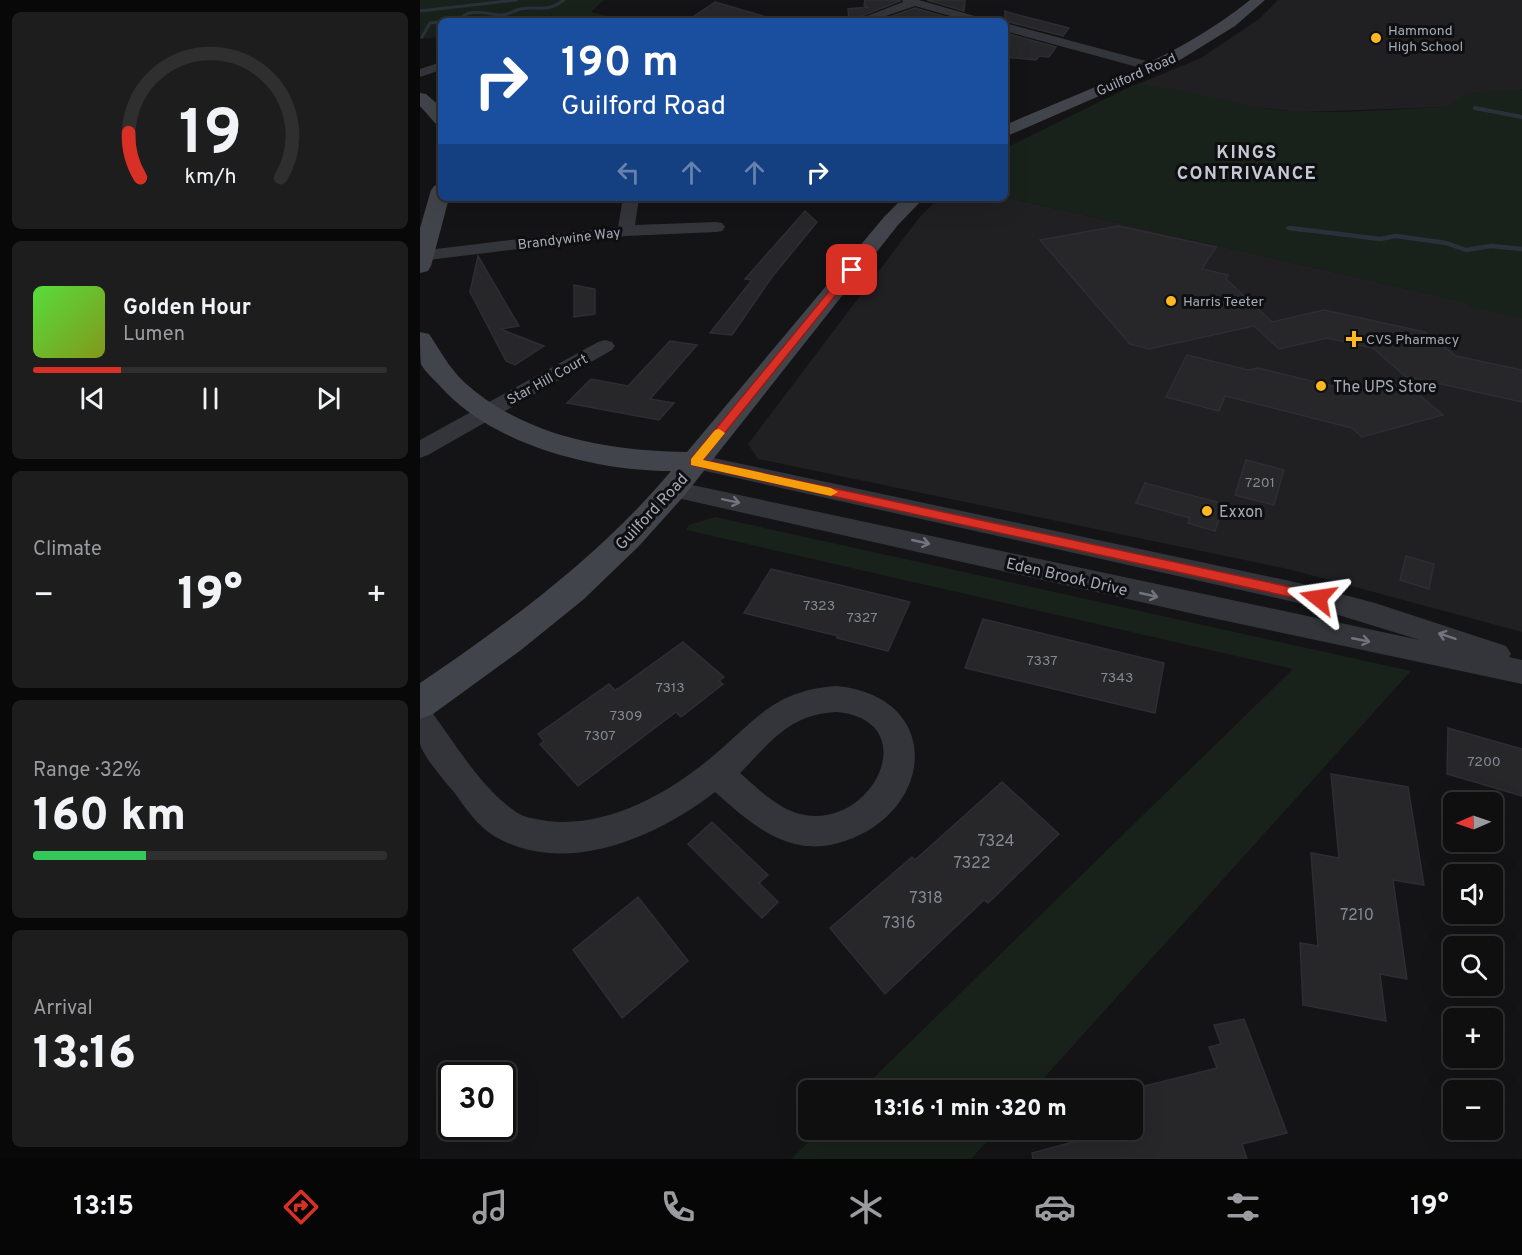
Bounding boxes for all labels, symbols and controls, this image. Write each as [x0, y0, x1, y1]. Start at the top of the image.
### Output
place label: Hammond High School [1388, 23, 1463, 56]
marker: Hammond High School [1369, 31, 1383, 45]
text: 190 m [561, 38, 679, 91]
icon: right [462, 42, 540, 120]
street label: Guilford Road [1094, 50, 1179, 101]
text: Guilford Road [561, 90, 726, 124]
text: 19 [178, 97, 242, 176]
district label: KINGS CONTRIVANCE [1177, 142, 1317, 186]
icon: left [612, 156, 645, 189]
icon: ahead [675, 156, 708, 189]
icon: ahead [738, 156, 771, 189]
icon: right [801, 156, 834, 189]
text: km/h [184, 164, 236, 191]
street label: Brandywine Way [517, 225, 622, 254]
pin [826, 244, 877, 295]
icon: arrive [835, 253, 868, 286]
marker: Harris Teeter [1164, 294, 1178, 308]
place label: Harris Teeter [1183, 294, 1264, 311]
text: Golden Hour [123, 295, 251, 322]
text: Lumen [123, 322, 185, 348]
marker: CVS Pharmacy [1347, 332, 1361, 346]
place label: CVS Pharmacy [1366, 332, 1459, 349]
street label: Star Hill Court [504, 351, 591, 409]
place label: The UPS Store [1333, 378, 1437, 398]
marker: The UPS Store [1314, 379, 1328, 393]
icon: previous [76, 382, 109, 415]
icon: pause [194, 382, 227, 415]
icon: next [312, 382, 345, 415]
street label: Guilford Road [612, 470, 693, 555]
house number: 7201 [1245, 475, 1275, 492]
one-way arrow [720, 496, 740, 507]
place label: Exxon [1219, 503, 1263, 523]
marker: Exxon [1200, 504, 1214, 518]
text: Climate [33, 537, 102, 563]
one-way arrow [911, 537, 930, 549]
street label: Eden Brook Drive [1004, 554, 1129, 602]
position arrow [1286, 566, 1350, 630]
text: 19° [177, 568, 243, 625]
text: − [33, 576, 54, 618]
text: + [366, 576, 387, 618]
one-way arrow [1139, 590, 1159, 601]
house number: 7323 [803, 598, 835, 615]
house number: 7327 [847, 610, 877, 627]
one-way arrow [1438, 630, 1457, 641]
one-way arrow [1350, 635, 1370, 646]
house number: 7337 [1026, 653, 1058, 670]
house number: 7343 [1101, 670, 1133, 687]
house number: 7313 [655, 680, 685, 697]
house number: 7309 [610, 708, 642, 725]
house number: 7307 [584, 728, 616, 745]
house number: 7200 [1467, 754, 1501, 771]
text: Range · 32% [33, 758, 141, 784]
text: 160 km [33, 789, 186, 846]
north arrow [1443, 792, 1503, 852]
map controls [1443, 792, 1503, 1140]
house number: 7324 [978, 832, 1015, 852]
house number: 7322 [953, 854, 991, 874]
button: sound [1443, 864, 1503, 924]
house number: 7318 [909, 889, 943, 909]
house number: 7210 [1340, 906, 1374, 926]
house number: 7316 [882, 914, 916, 934]
button: search [1443, 936, 1503, 996]
text: Arrival [33, 996, 93, 1022]
button: + [1443, 1008, 1503, 1068]
text: 13:16 [33, 1027, 136, 1084]
speed limit sign: 30 [438, 1062, 516, 1140]
button: − [1443, 1080, 1503, 1140]
text: 13:16 · 1 min · 320 m [874, 1096, 1067, 1123]
icon: directions [280, 1186, 322, 1228]
icon: music [469, 1186, 511, 1228]
icon: phone [657, 1186, 699, 1228]
icon: climate [845, 1186, 887, 1228]
icon: car [1034, 1186, 1076, 1228]
icon: filters [1222, 1186, 1264, 1228]
text: 13:15 [73, 1190, 134, 1224]
text: 19° [1410, 1190, 1449, 1224]

